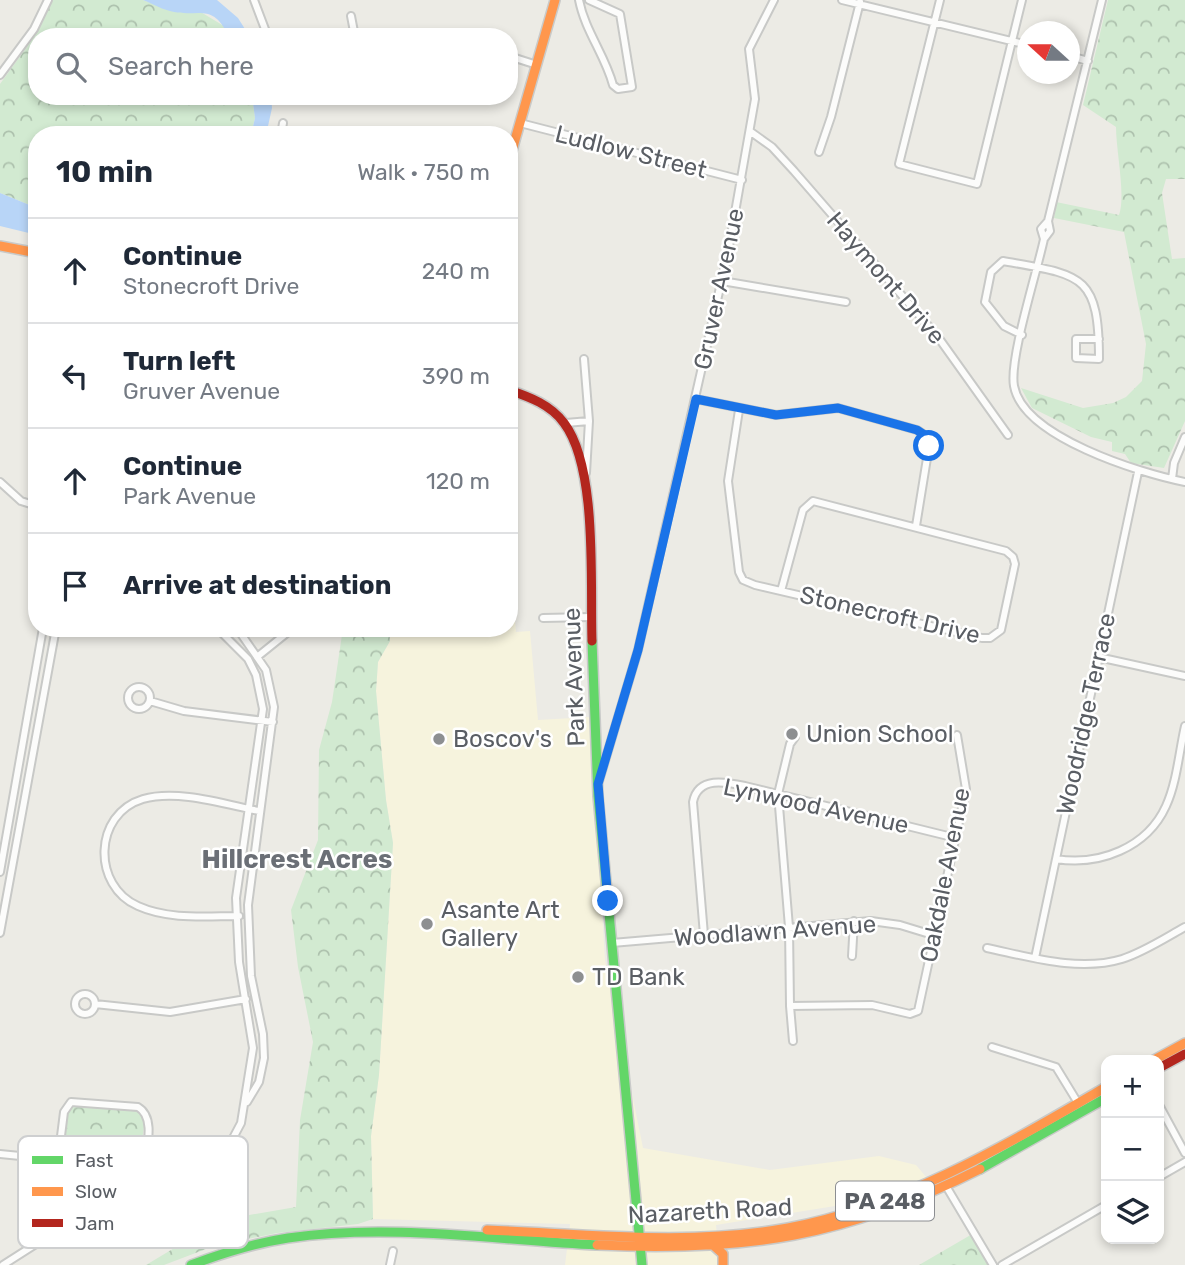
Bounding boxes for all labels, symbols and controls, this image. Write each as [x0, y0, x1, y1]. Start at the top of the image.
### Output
north arrow [1017, 21, 1080, 84]
search box [28, 28, 518, 105]
icon: search [52, 48, 90, 86]
text: Search here [108, 51, 254, 82]
street label: Ludlow Street [552, 120, 710, 184]
text: 10 min [56, 154, 153, 190]
text: Walk · 750 m [357, 158, 490, 186]
street label: Gruver Avenue [688, 206, 750, 372]
street label: Haymont Drive [821, 206, 951, 350]
text: Continue [123, 241, 242, 272]
icon: ahead [56, 252, 94, 290]
text: 240 m [422, 257, 490, 285]
text: Stonecroft Drive [123, 272, 299, 300]
text: Turn left [123, 346, 235, 377]
icon: left [56, 357, 94, 395]
text: 390 m [422, 362, 490, 390]
text: Gruver Avenue [123, 377, 280, 405]
route start [913, 430, 944, 461]
text: Continue [123, 451, 242, 482]
icon: ahead [56, 462, 94, 500]
text: 120 m [426, 467, 490, 495]
text: Park Avenue [123, 482, 256, 510]
icon: arrive [56, 567, 94, 605]
text: Arrive at destination [123, 570, 391, 601]
street label: Stonecroft Drive [797, 581, 983, 649]
street label: Park Avenue [558, 607, 590, 747]
street label: Woodridge Terrace [1051, 610, 1121, 818]
place label: Union School [806, 720, 954, 748]
place label: Boscov's [453, 725, 552, 753]
marker: Union School [784, 726, 800, 742]
marker: Boscov's [431, 731, 447, 747]
street label: Lynwood Avenue [721, 773, 911, 839]
street label: Oakdale Avenue [914, 785, 976, 965]
district label: Hillcrest Acres [202, 844, 392, 875]
route end [592, 885, 623, 916]
place label: Asante Art Gallery [441, 896, 560, 952]
street label: Woodlawn Avenue [673, 910, 877, 952]
marker: Asante Art Gallery [419, 916, 435, 932]
place label: TD Bank [592, 963, 685, 991]
marker: TD Bank [570, 969, 586, 985]
map controls [1101, 1055, 1164, 1244]
button: + [1101, 1055, 1164, 1118]
button: − [1101, 1118, 1164, 1181]
legend [18, 1136, 248, 1248]
text: Fast [75, 1149, 114, 1172]
text: Slow [75, 1180, 117, 1203]
button: layers [1101, 1181, 1164, 1244]
road number: PA 248 [836, 1182, 934, 1220]
street label: Nazareth Road [627, 1193, 793, 1229]
text: Jam [75, 1212, 114, 1235]

